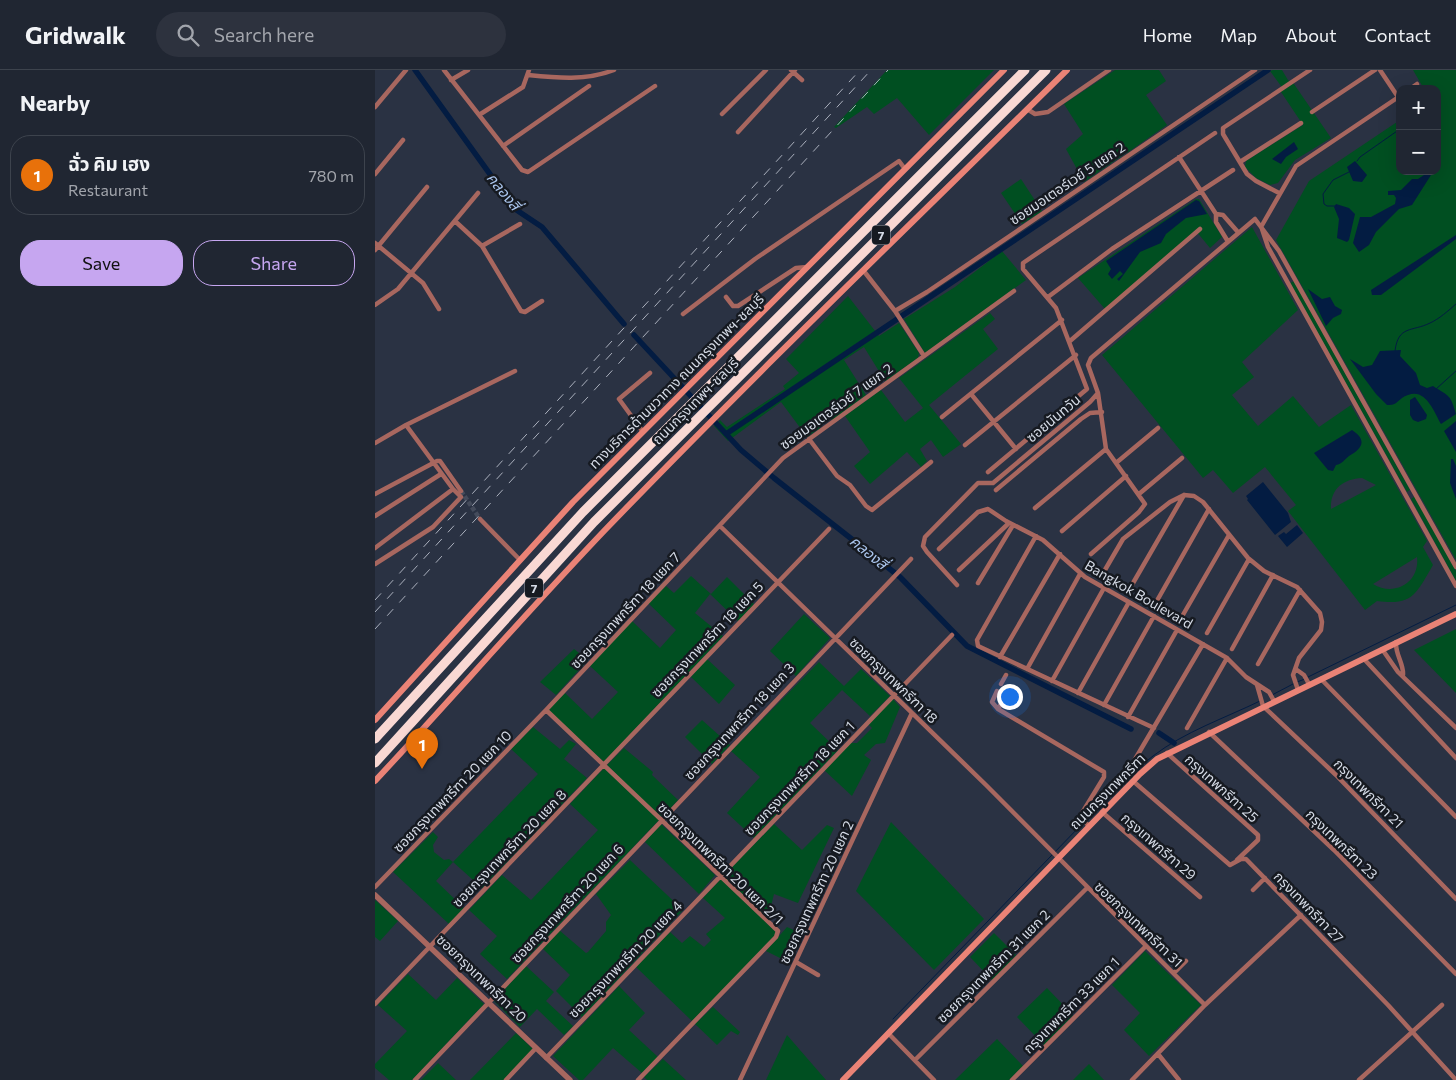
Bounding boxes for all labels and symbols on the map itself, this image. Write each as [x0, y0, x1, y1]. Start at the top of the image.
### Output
street label: ซอยมอเตอร์เวย์ 5 แยก 2 [1006, 138, 1128, 228]
water label: คลองสี่ [483, 168, 527, 216]
road number: 7 [872, 226, 890, 244]
street label: ทางบริการด้านขวาทาง ถนนกรุงเทพฯ-ชลบุรี [585, 290, 767, 472]
street label: ถนนกรุงเทพฯ-ชลบุรี [648, 354, 742, 448]
street label: ซอยมอเตอร์เวย์ 7 แยก 2 [776, 359, 896, 453]
street label: ซอยนันทวัน [1023, 391, 1083, 445]
water label: คลองสี่ [847, 531, 894, 574]
street label: ซอยกรุงเทพกรีฑา 18 แยก 7 [567, 548, 684, 672]
street label: Bangkok Boulevard [1082, 556, 1196, 632]
road number: 7 [525, 578, 543, 598]
street label: ซอยกรุงเทพกรีฑา 18 แยก 5 [647, 578, 767, 701]
street label: ซอยกรุงเทพกรีฑา 18 [846, 634, 942, 727]
street label: ซอยกรุงเทพกรีฑา 18 แยก 3 [680, 659, 798, 784]
your location [997, 684, 1023, 710]
street label: ซอยกรุงเทพกรีฑา 18 แยก 1 [740, 718, 859, 839]
street label: ซอยกรุงเทพกรีฑา 20 แยก 10 [389, 726, 515, 856]
pin: 1 [406, 728, 438, 769]
street label: ถนนกรุงเทพกรีฑา [1065, 749, 1149, 833]
street label: กรุงเทพกรีฑา 25 [1181, 750, 1262, 826]
street label: กรุงเทพกรีฑา 21 [1330, 755, 1407, 832]
street label: ซอยกรุงเทพกรีฑา 20 แยก 8 [448, 786, 570, 911]
street label: ซอยกรุงเทพกรีฑา 20 แยก 2/1 [654, 799, 787, 928]
street label: กรุงเทพกรีฑา 23 [1302, 805, 1381, 883]
street label: กรุงเทพกรีฑา 29 [1117, 809, 1200, 884]
street label: ซอยกรุงเทพกรีฑา 20 แยก 2 [775, 818, 858, 967]
street label: ซอยกรุงเทพกรีฑา 20 แยก 6 [507, 840, 627, 967]
street label: กรุงเทพกรีฑา 27 [1270, 868, 1347, 947]
street label: ซอยกรุงเทพกรีฑา 31 [1091, 878, 1186, 971]
street label: ซอยกรุงเทพกรีฑา 20 แยก 4 [565, 896, 687, 1022]
street label: ซอยกรุงเทพกรีฑา 31 แยก 2 [933, 906, 1054, 1027]
street label: ซอยกรุงเทพกรีฑา 20 [433, 931, 531, 1026]
street label: กรุงเทพกรีฑา 33 แยก 1 [1019, 953, 1123, 1057]

